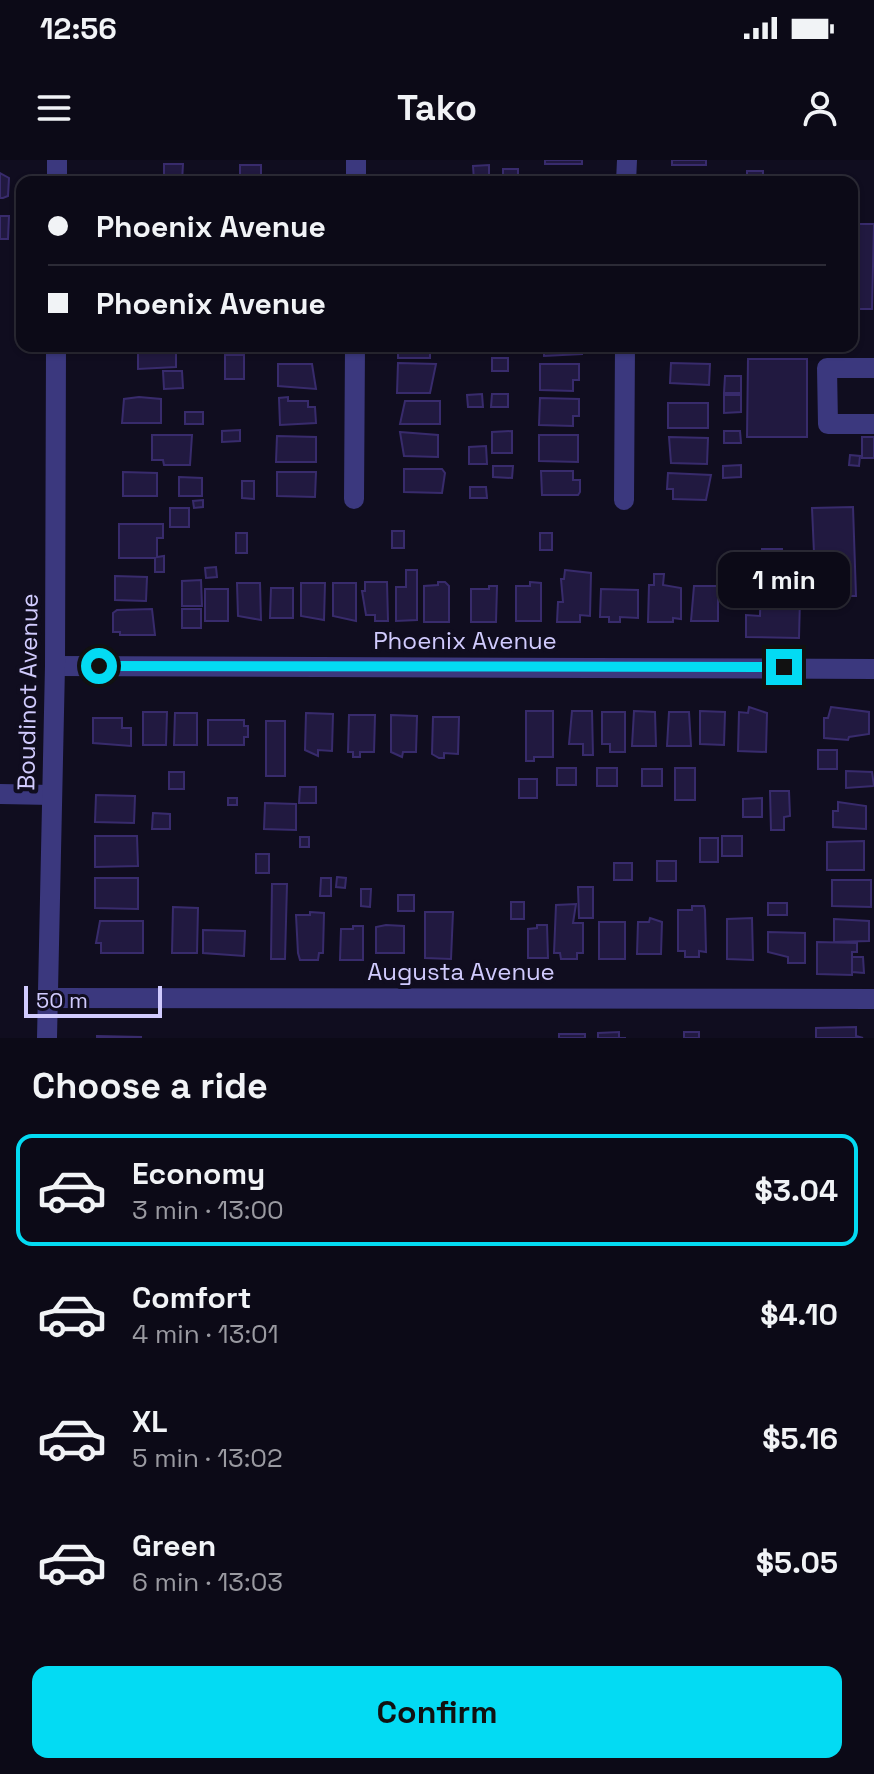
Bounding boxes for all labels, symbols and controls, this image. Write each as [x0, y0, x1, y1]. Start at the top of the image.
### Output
text: 12:56 [40, 9, 117, 48]
text: Tako [397, 85, 477, 131]
icon: menu [32, 86, 76, 130]
icon: person [798, 86, 842, 130]
text: Phoenix Avenue [96, 207, 326, 246]
text: Phoenix Avenue [96, 284, 326, 323]
callout: 1 min [718, 551, 850, 607]
text: 1 min [752, 563, 816, 597]
street label: Boudinot Avenue [10, 593, 45, 791]
street label: Phoenix Avenue [373, 625, 557, 656]
route start [81, 648, 117, 684]
route end [766, 649, 802, 685]
street label: Augusta Avenue [367, 956, 555, 987]
scale bar [24, 982, 162, 1018]
text: 50 m [36, 986, 88, 1014]
text: Choose a ride [32, 1063, 268, 1109]
icon: car [36, 1154, 108, 1226]
text: Economy [132, 1154, 265, 1193]
text: $3.04 [754, 1171, 838, 1210]
text: 3 min · 13:00 [132, 1193, 284, 1227]
icon: car [36, 1278, 108, 1350]
text: Comfort [132, 1278, 251, 1317]
text: $4.10 [760, 1295, 838, 1334]
text: 4 min · 13:01 [132, 1317, 279, 1351]
icon: car [36, 1402, 108, 1474]
text: XL [132, 1402, 168, 1441]
text: $5.16 [762, 1419, 838, 1458]
text: 5 min · 13:02 [132, 1441, 283, 1475]
icon: car [36, 1526, 108, 1598]
text: Green [132, 1526, 216, 1565]
text: $5.05 [756, 1543, 838, 1582]
text: 6 min · 13:03 [132, 1565, 283, 1599]
button: Confirm [32, 1666, 842, 1758]

